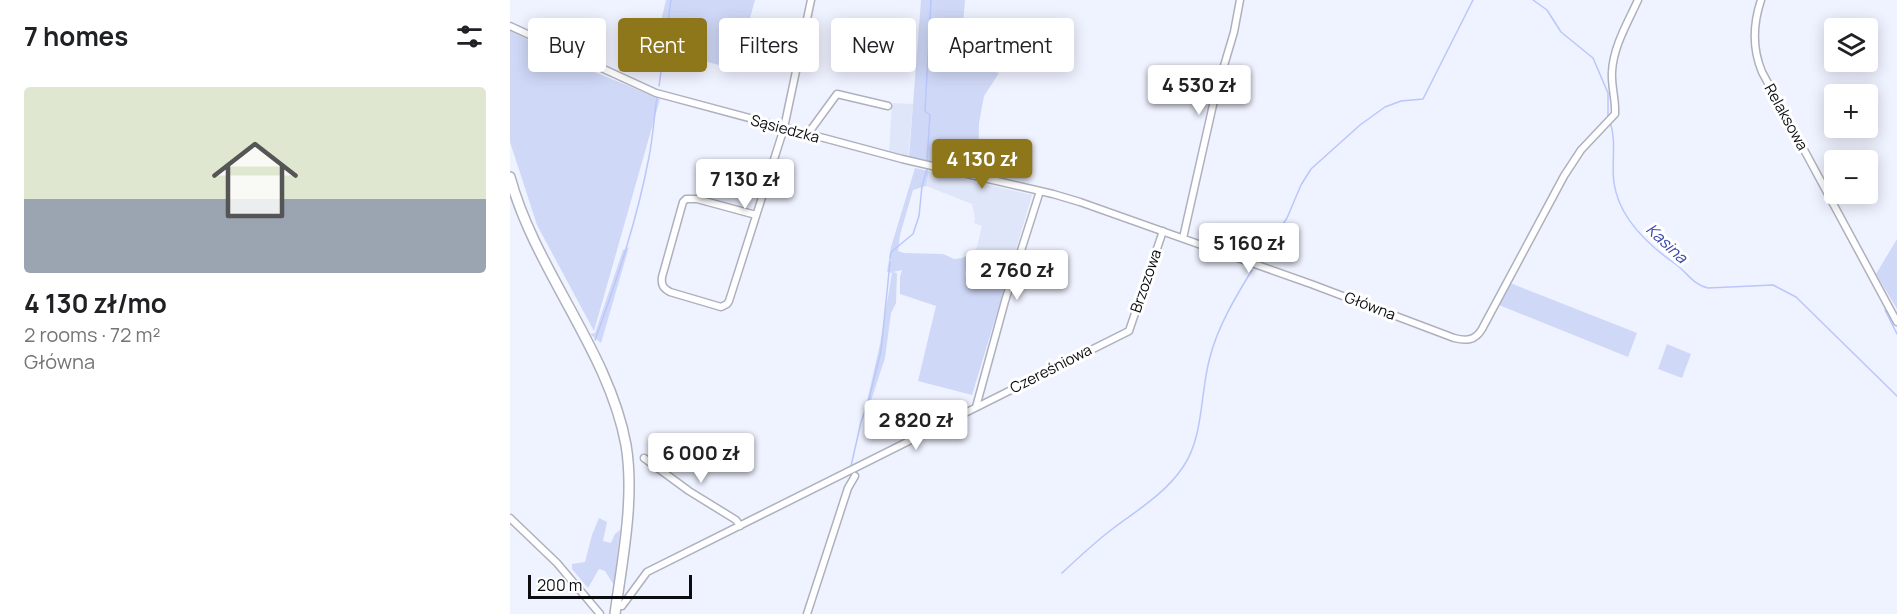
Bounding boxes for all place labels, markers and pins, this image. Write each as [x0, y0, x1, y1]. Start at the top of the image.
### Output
pin: 4 530 zł [1137, 65, 1261, 116]
pin: 4 130 zł [920, 139, 1044, 190]
pin: 7 130 zł [683, 159, 807, 210]
pin: 5 160 zł [1187, 223, 1311, 274]
pin: 2 760 zł [955, 250, 1079, 301]
pin: 2 820 zł [854, 400, 978, 451]
pin: 6 000 zł [639, 433, 763, 484]

